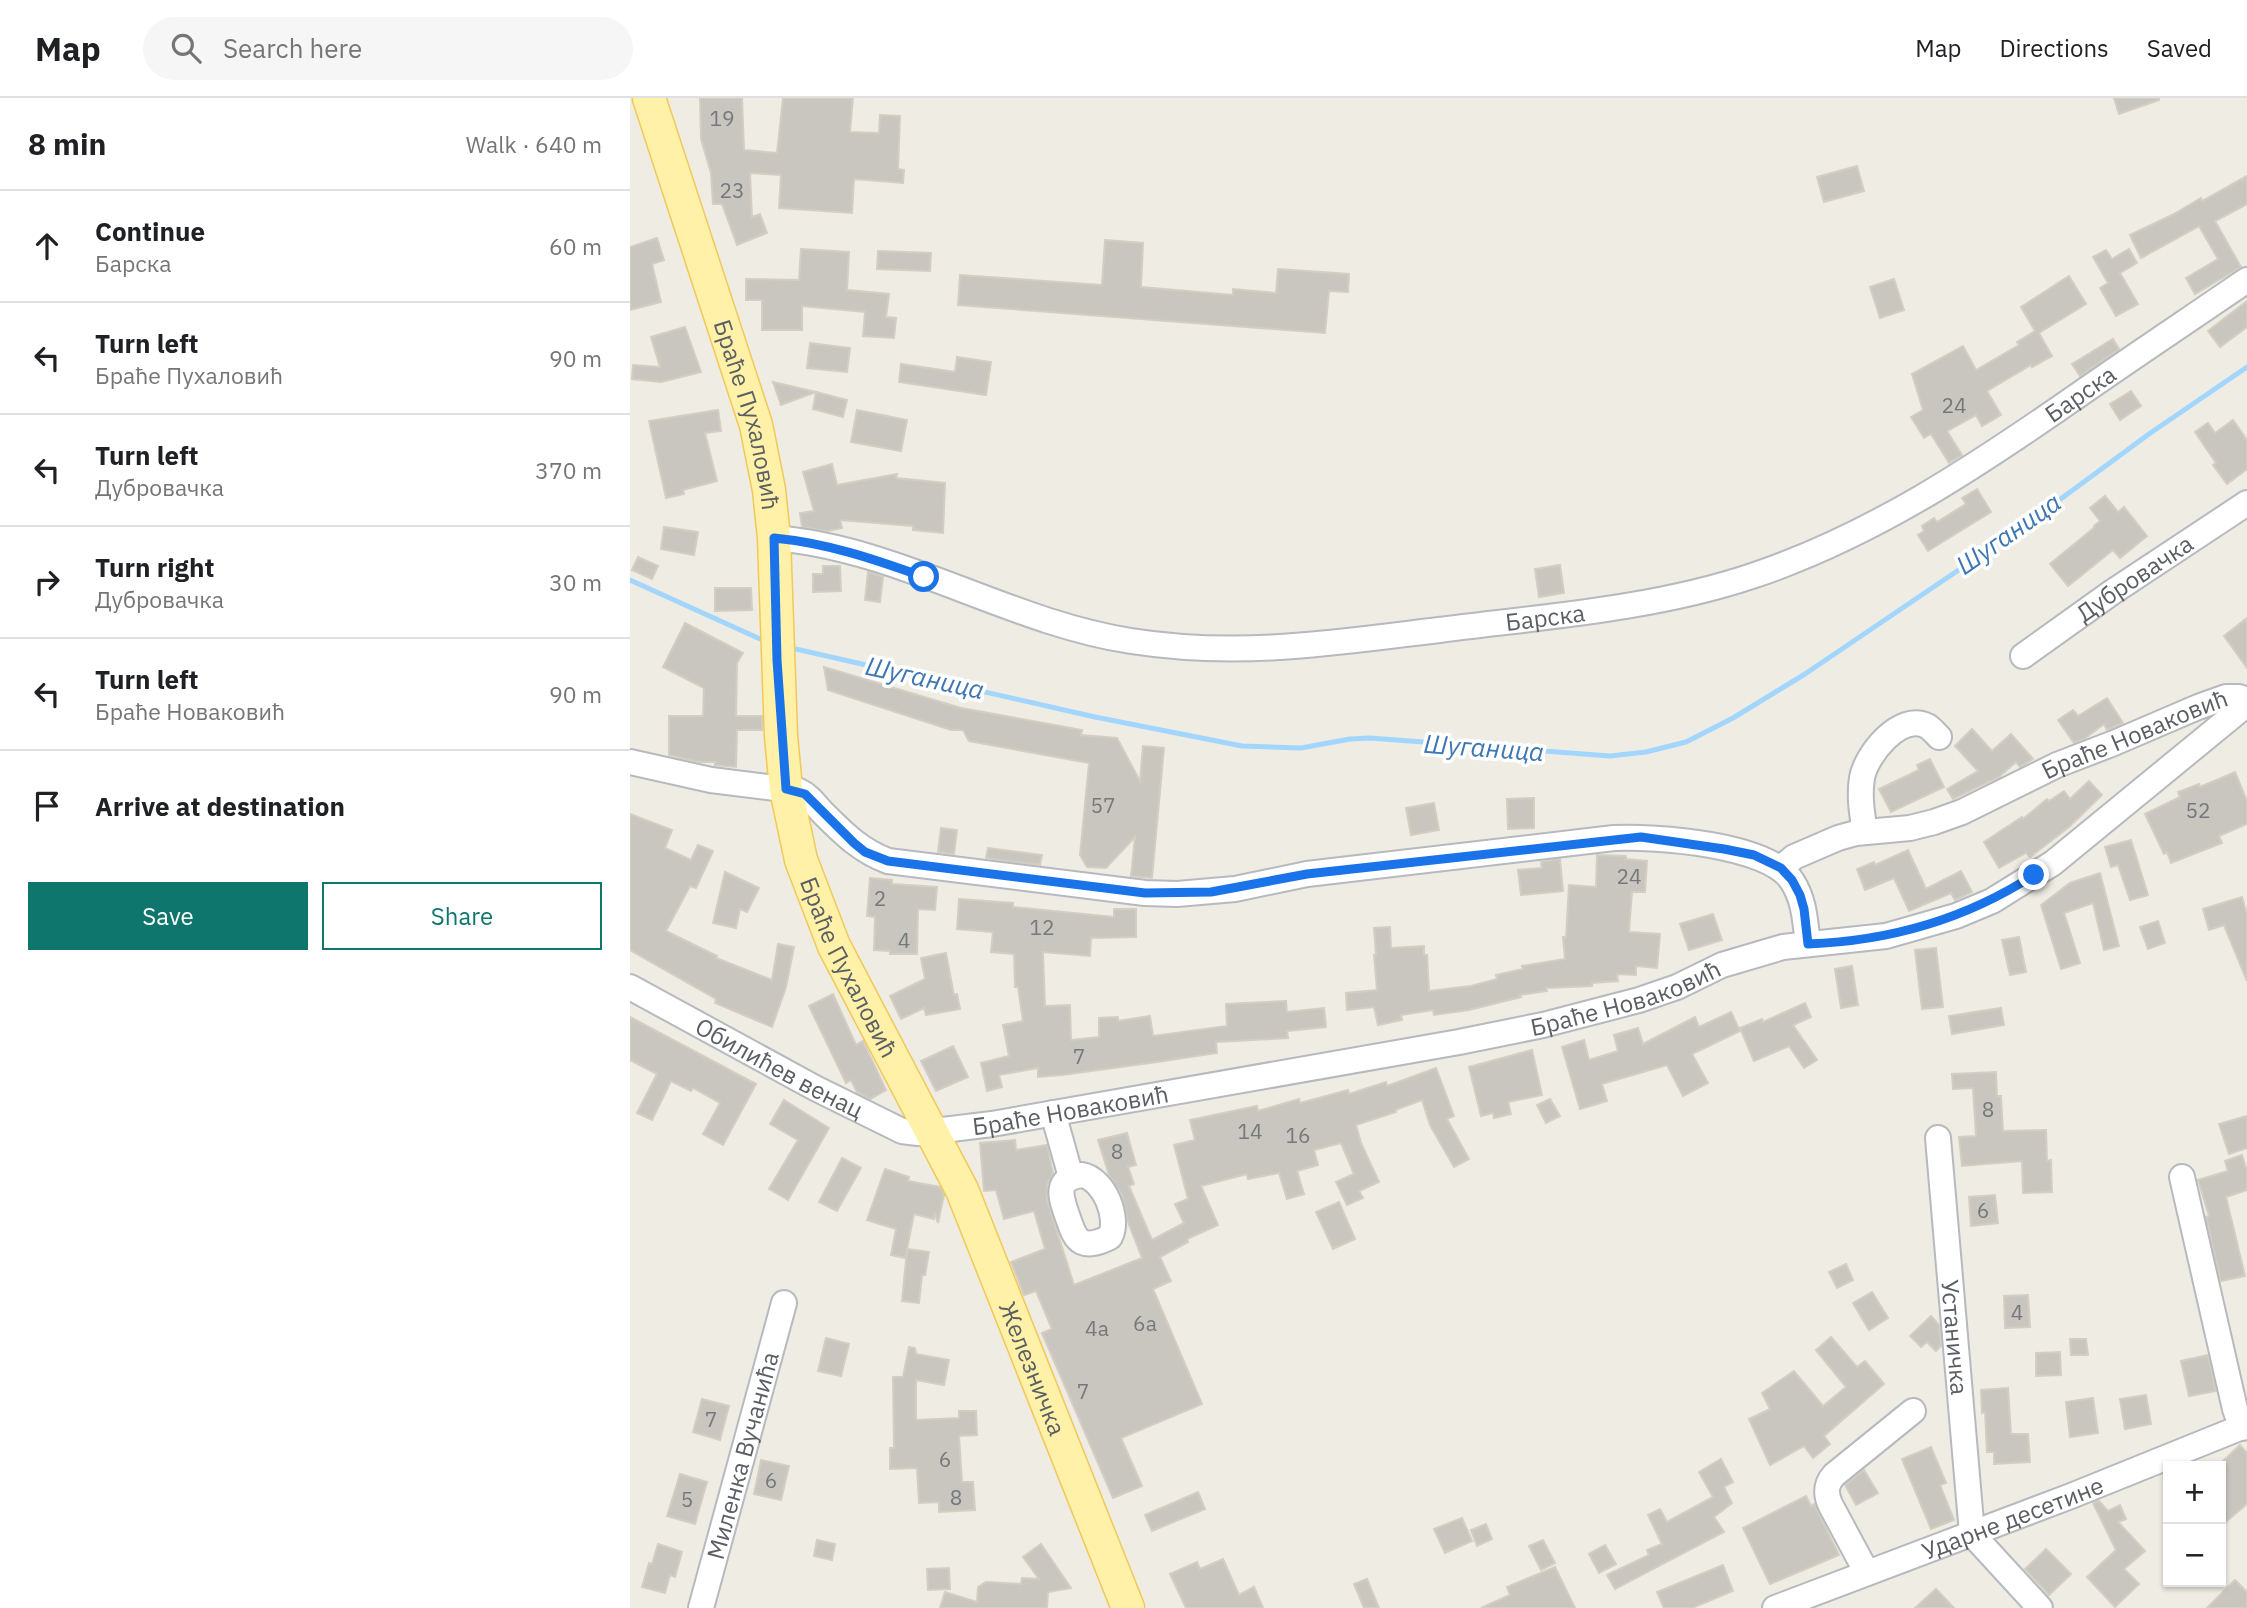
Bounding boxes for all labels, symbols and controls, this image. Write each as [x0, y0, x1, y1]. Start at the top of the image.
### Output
search box [143, 17, 633, 80]
text: Map [35, 27, 101, 70]
icon: search [167, 29, 205, 67]
text: Search here [223, 31, 362, 65]
text: Map [1915, 32, 1961, 64]
text: Directions [1999, 32, 2109, 64]
text: Saved [2147, 32, 2212, 64]
house number: 19 [709, 104, 735, 132]
text: 8 min [28, 124, 106, 163]
text: Walk · 640 m [466, 129, 602, 159]
house number: 23 [719, 176, 745, 204]
text: Continue [95, 214, 205, 248]
icon: ahead [28, 227, 66, 265]
text: 60 m [549, 231, 602, 261]
text: Барска [95, 248, 172, 278]
street label: Браће Пухаловић [706, 315, 787, 511]
text: Turn left [95, 326, 198, 360]
icon: left [28, 339, 66, 377]
text: 90 m [549, 343, 602, 373]
street label: Барска [2038, 358, 2122, 430]
text: Браће Пухаловић [95, 360, 283, 390]
house number: 24 [1941, 391, 1967, 419]
text: Turn left [95, 438, 198, 472]
icon: left [28, 451, 66, 489]
text: 370 m [535, 455, 602, 485]
text: Дубровачка [95, 472, 224, 502]
water label: Шуганица [1949, 484, 2067, 582]
street label: Дубровачка [2069, 527, 2199, 629]
text: Turn right [95, 550, 214, 584]
route start [908, 561, 939, 592]
icon: right [28, 563, 66, 601]
text: 30 m [549, 567, 602, 597]
text: Дубровачка [95, 584, 224, 614]
street label: Барска [1504, 596, 1587, 638]
water label: Шуганица [862, 648, 988, 706]
text: Turn left [95, 662, 198, 696]
icon: left [28, 675, 66, 713]
text: 90 m [549, 679, 602, 709]
street label: Браће Новаковић [2036, 682, 2232, 786]
text: Браће Новаковић [95, 696, 285, 726]
water label: Шуганица [1423, 726, 1545, 768]
icon: arrive [28, 787, 66, 825]
text: Arrive at destination [95, 789, 345, 823]
house number: 57 [1090, 791, 1116, 819]
house number: 52 [2185, 796, 2211, 824]
route end [2018, 859, 2049, 890]
house number: 24 [1616, 862, 1642, 890]
street label: Браће Пухаловић [793, 872, 906, 1063]
button: Save [28, 882, 308, 950]
button: Share [322, 882, 602, 950]
house number: 2 [874, 884, 886, 912]
house number: 12 [1029, 913, 1055, 941]
house number: 4 [898, 926, 910, 954]
street label: Браће Новаковић [1527, 952, 1726, 1043]
street label: Обилићев венац [690, 1010, 869, 1126]
house number: 7 [1073, 1042, 1085, 1070]
street label: Браће Новаковић [970, 1077, 1171, 1142]
house number: 8 [1982, 1095, 1994, 1123]
house number: 14 [1237, 1117, 1263, 1145]
house number: 16 [1285, 1121, 1311, 1149]
house number: 8 [1111, 1137, 1123, 1165]
house number: 6 [1977, 1196, 1989, 1224]
street label: Устаничка [1934, 1278, 1976, 1396]
street label: Железничка [992, 1296, 1074, 1440]
house number: 4 [2011, 1298, 2023, 1326]
house number: 6a [1133, 1309, 1157, 1337]
house number: 4a [1085, 1314, 1109, 1342]
street label: Миленка Вучанића [699, 1348, 786, 1563]
house number: 7 [1077, 1377, 1089, 1405]
house number: 7 [705, 1405, 717, 1433]
house number: 6 [939, 1445, 951, 1473]
map controls [2163, 1461, 2226, 1587]
button: + [2163, 1461, 2226, 1524]
house number: 6 [765, 1466, 777, 1494]
street label: Ударне десетине [1917, 1469, 2108, 1567]
house number: 8 [950, 1483, 962, 1511]
house number: 5 [681, 1485, 693, 1513]
button: − [2163, 1524, 2226, 1587]

